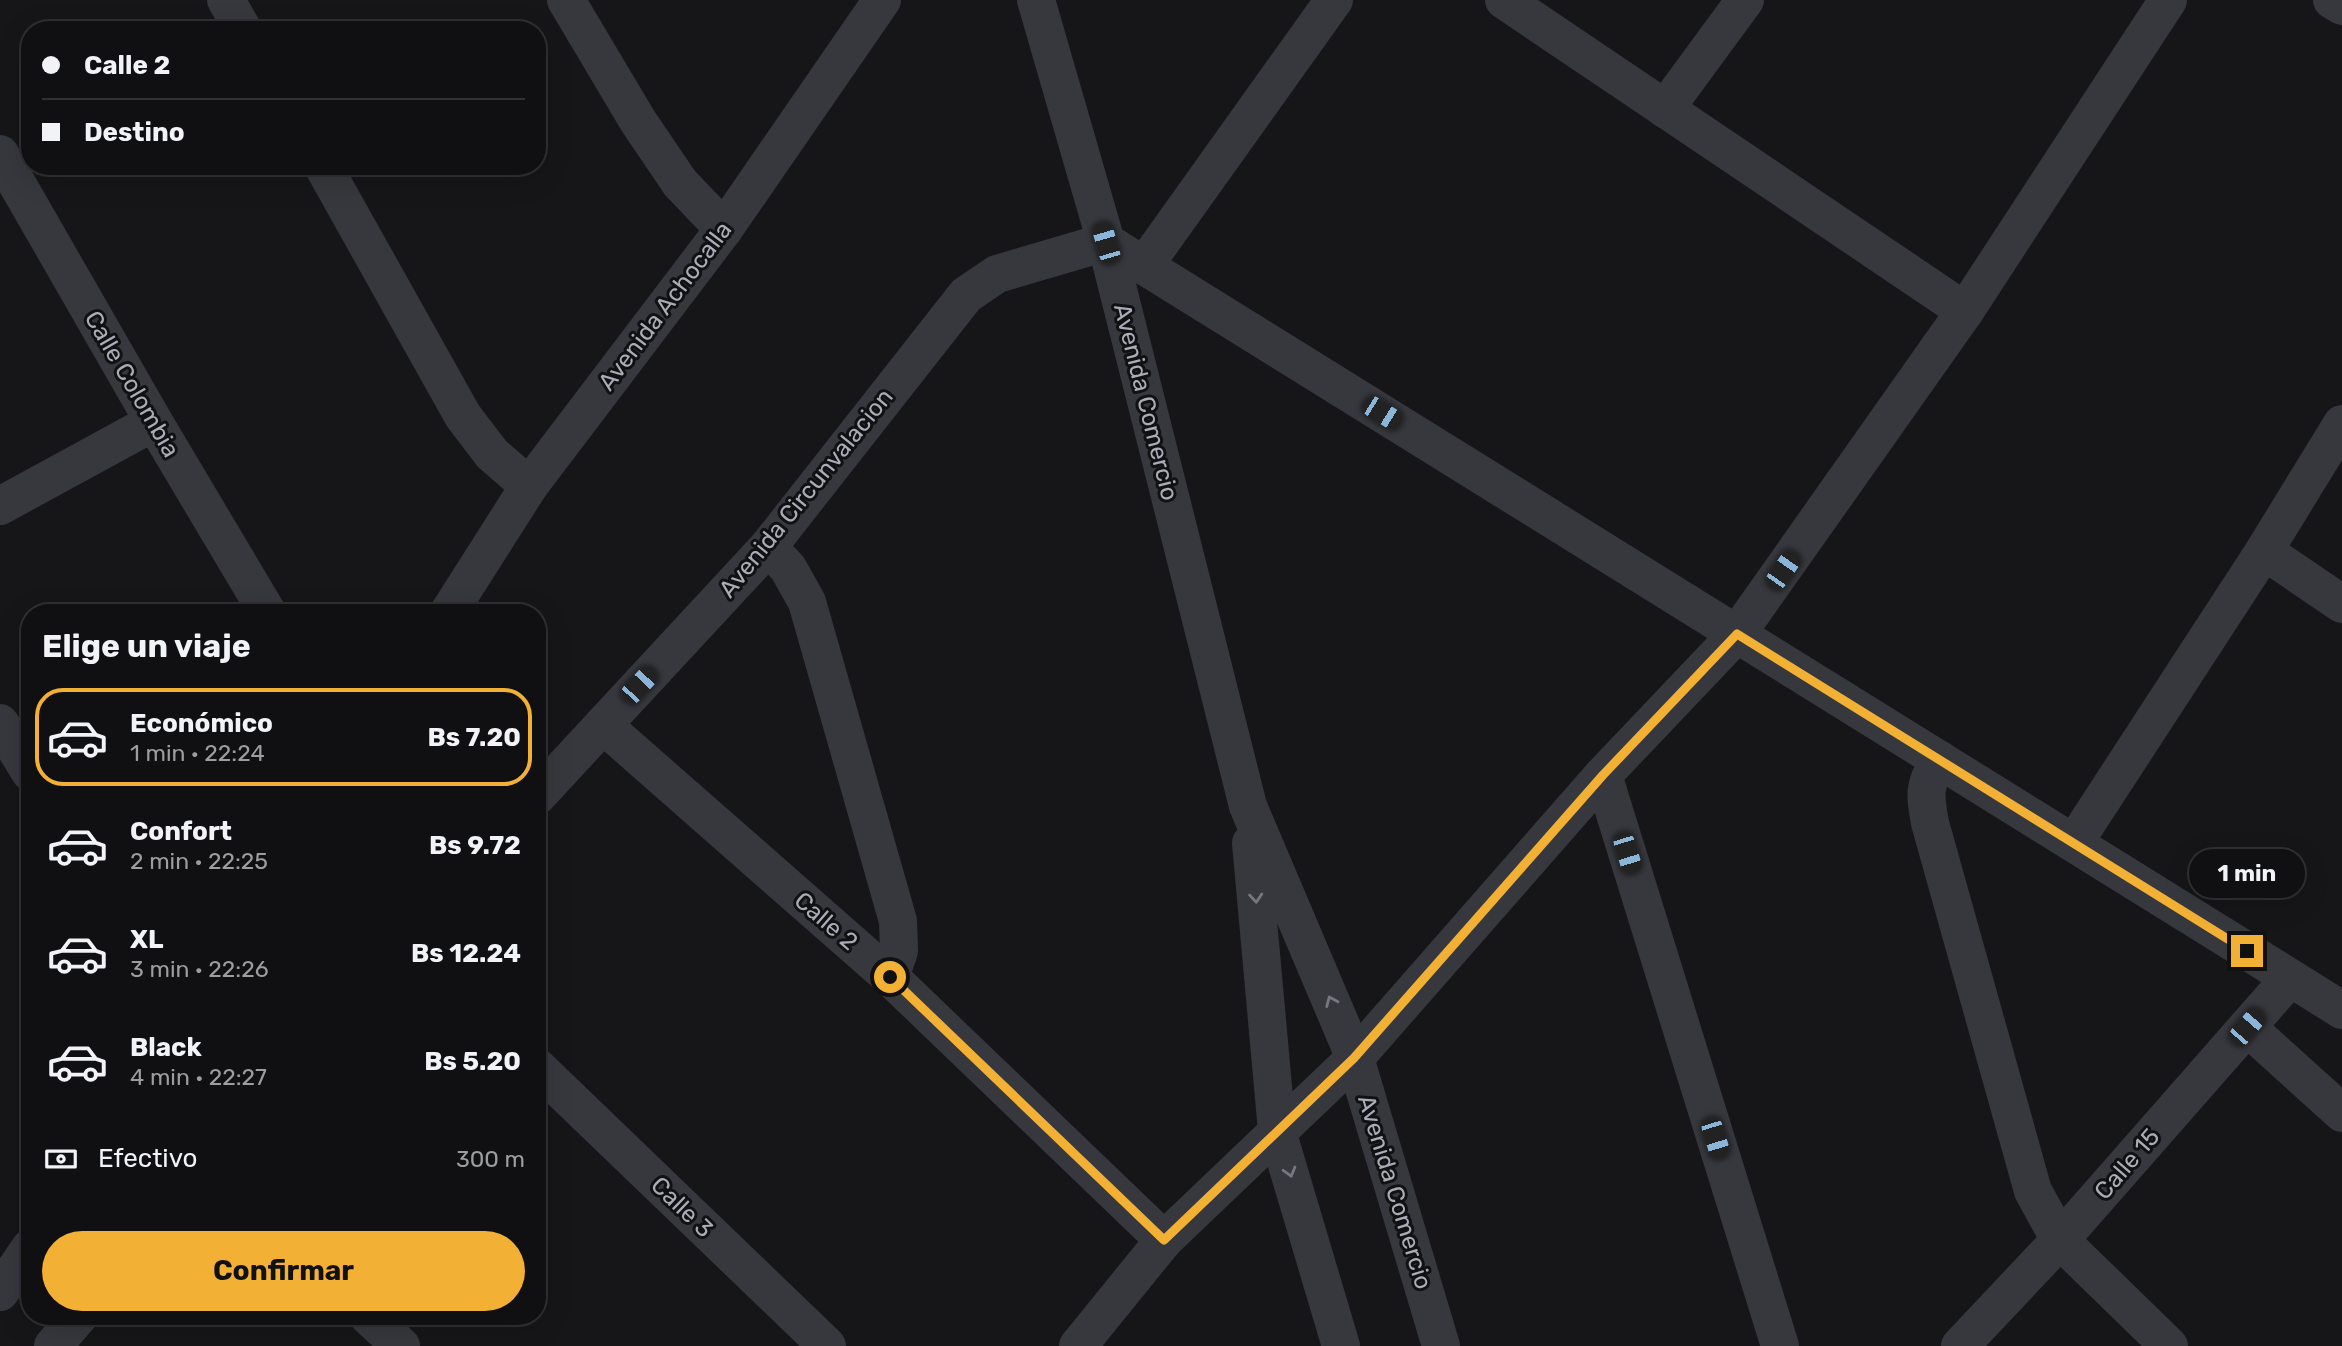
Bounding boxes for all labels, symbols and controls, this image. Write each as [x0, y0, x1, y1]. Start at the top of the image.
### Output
text: Calle 2 [84, 50, 170, 81]
text: Destino [84, 117, 185, 148]
street label: Avenida Achocalla [593, 216, 737, 396]
car [1091, 220, 1122, 266]
street label: Avenida Comercio [1108, 301, 1184, 503]
street label: Calle Colombia [79, 306, 185, 462]
street label: Avenida Circunvalacion [713, 383, 899, 603]
car [1359, 393, 1406, 433]
car [1763, 547, 1804, 593]
text: Elige un viaje [42, 627, 251, 665]
car [617, 662, 662, 708]
icon: car [46, 706, 109, 769]
text: Económico [130, 708, 273, 739]
text: Bs 7.20 [427, 722, 521, 753]
text: 1 min · 22:24 [130, 739, 265, 767]
icon: car [46, 814, 109, 877]
text: Confort [130, 816, 232, 847]
text: Bs 9.72 [429, 830, 521, 861]
car [1611, 830, 1644, 876]
text: 2 min · 22:25 [130, 847, 268, 875]
callout: 1 min [2189, 850, 2305, 898]
text: 1 min [2218, 859, 2276, 887]
street label: Calle 2 [789, 886, 863, 956]
one-way arrow [1248, 893, 1263, 904]
icon: car [46, 922, 109, 985]
text: XL [130, 924, 163, 955]
route end [2231, 935, 2263, 967]
text: Bs 12.24 [411, 938, 521, 969]
text: 3 min · 22:26 [130, 955, 269, 983]
route start [874, 961, 906, 993]
one-way arrow [1325, 996, 1339, 1008]
car [2226, 1004, 2269, 1050]
icon: car [46, 1030, 109, 1093]
text: Black [130, 1032, 202, 1063]
text: Bs 5.20 [424, 1046, 521, 1077]
text: 4 min · 22:27 [130, 1063, 267, 1091]
street label: Avenida Comercio [1352, 1091, 1438, 1293]
car [1699, 1115, 1732, 1161]
street label: Calle 15 [2089, 1123, 2165, 1205]
icon: cash [42, 1140, 80, 1178]
text: Efectivo [98, 1143, 197, 1174]
text: 300 m [456, 1145, 525, 1173]
one-way arrow [1281, 1166, 1296, 1178]
street label: Calle 3 [645, 1171, 719, 1243]
button: Confirmar [42, 1231, 525, 1311]

